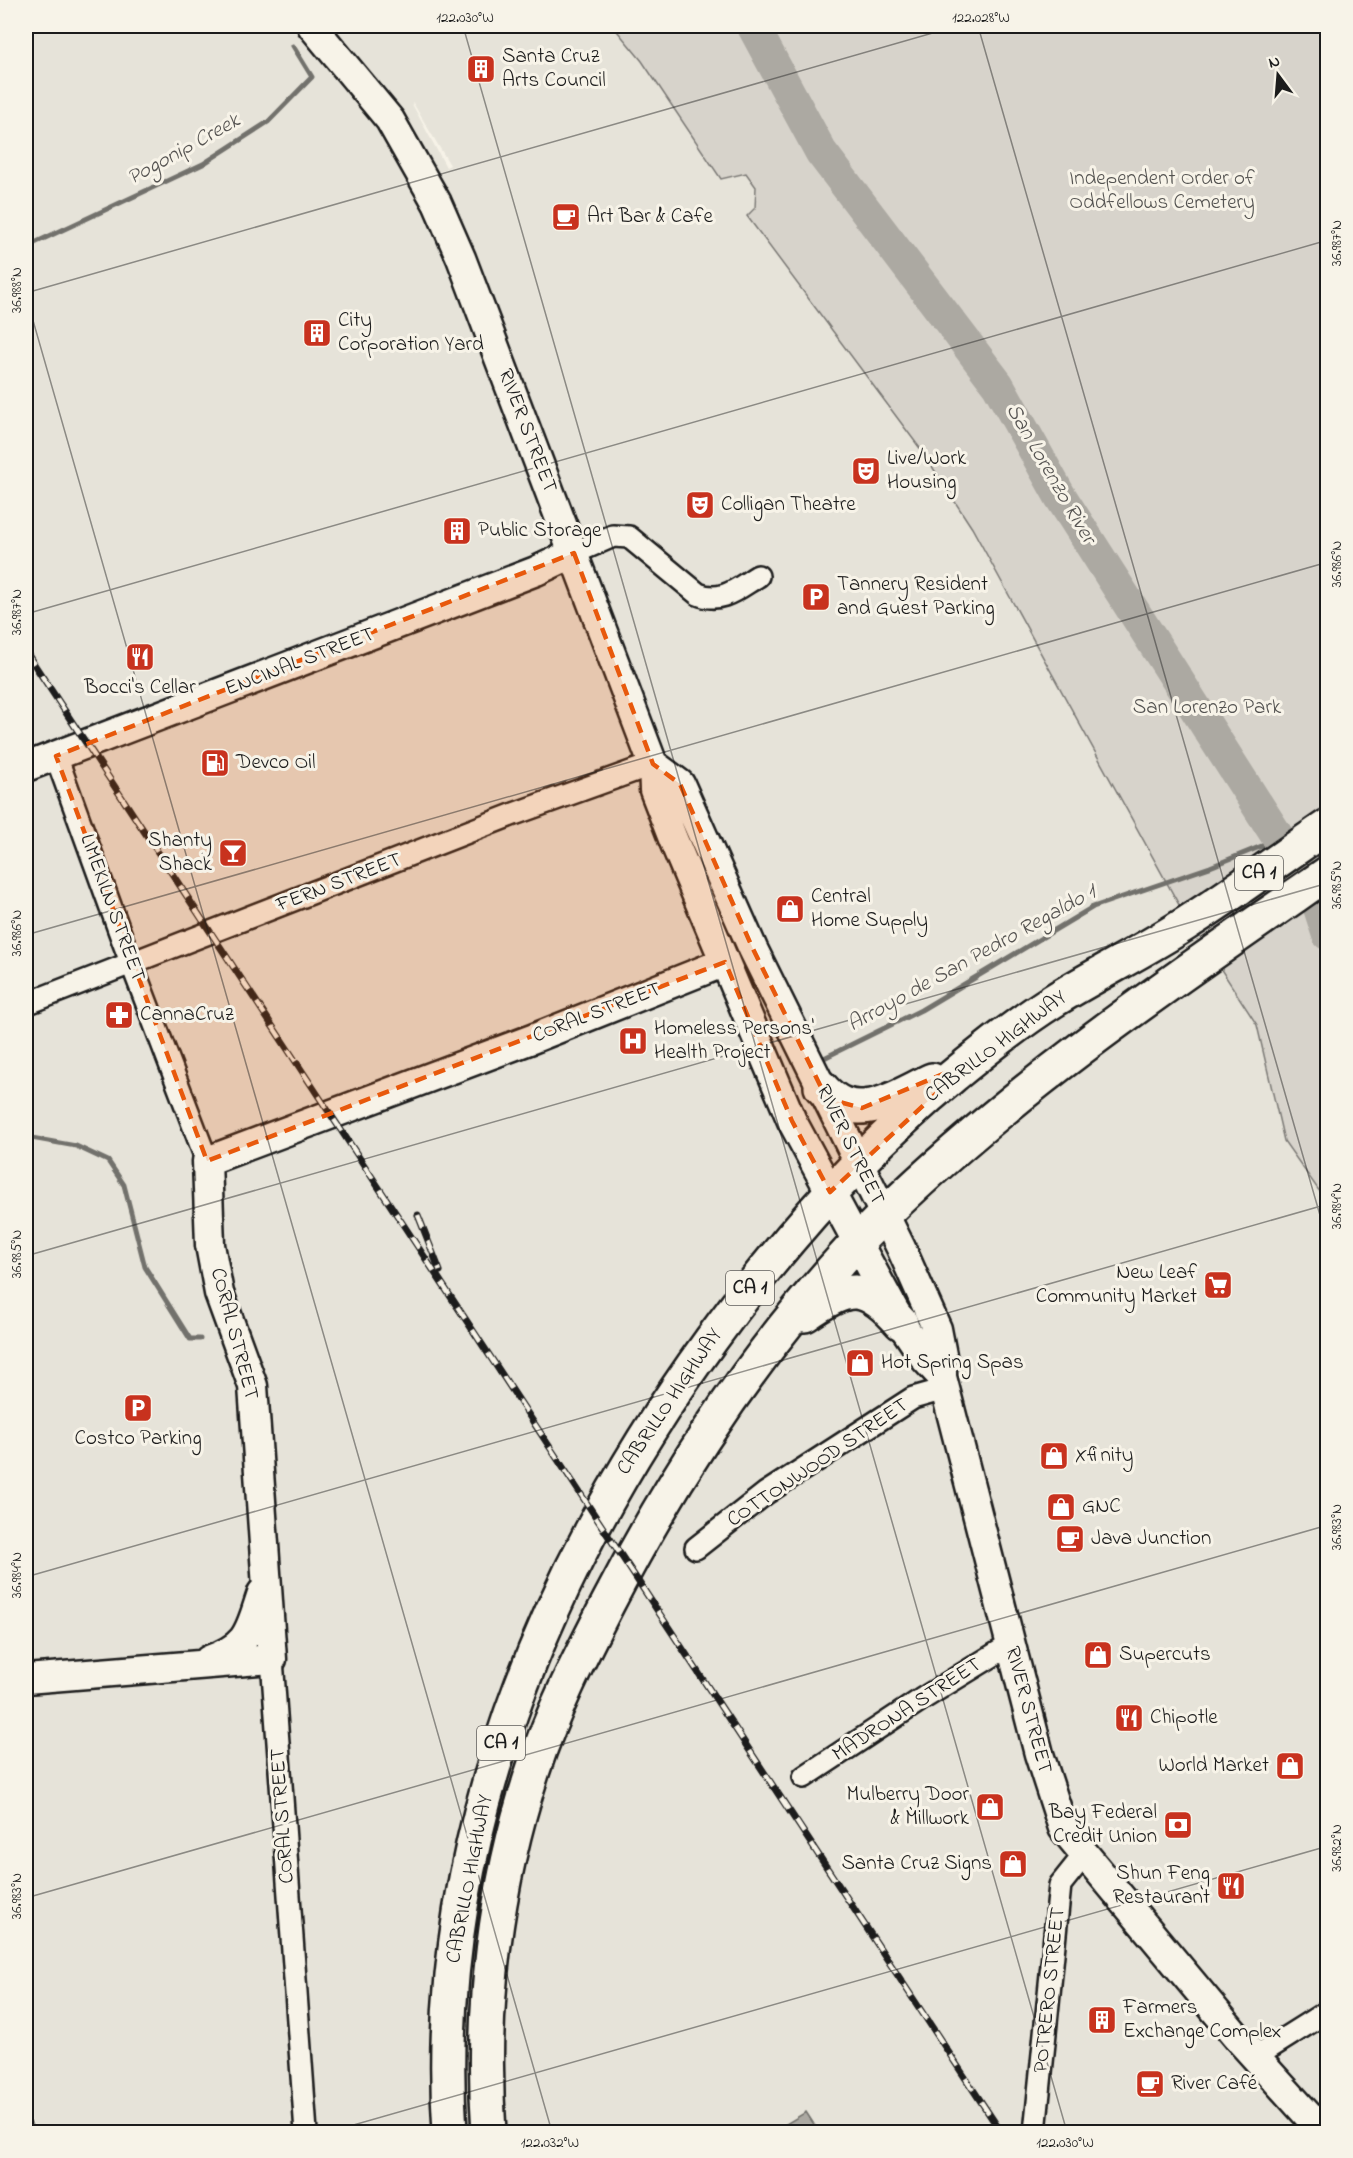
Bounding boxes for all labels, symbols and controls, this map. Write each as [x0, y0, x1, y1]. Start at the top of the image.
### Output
text: 122.030°W [436, 7, 494, 29]
text: 122.028°W [952, 7, 1010, 29]
place label: Santa Cruz Arts Council [502, 42, 606, 96]
north arrow [1248, 45, 1308, 105]
text: N [1266, 49, 1283, 76]
building icon: Santa Cruz Arts Council [465, 53, 497, 85]
water label: Pogonip Creek [122, 105, 247, 194]
park label: Independent Order of Oddfellows Cemetery [1069, 164, 1255, 220]
cafe icon: Art Bar & Cafe [550, 201, 582, 233]
place label: Art Bar & Cafe [587, 202, 713, 232]
text: 36.987°N [1326, 220, 1348, 266]
text: 36.988°N [6, 267, 28, 313]
place label: City Corporation Yard [338, 306, 484, 360]
building icon: City Corporation Yard [301, 317, 333, 349]
street label: RIVER STREET [490, 365, 564, 497]
water label: San Lorenzo River [997, 398, 1105, 553]
place label: Live/Work Housing [887, 444, 967, 500]
theatre icon: Live/Work Housing [850, 455, 882, 487]
theatre icon: Colligan Theatre [684, 489, 716, 521]
place label: Colligan Theatre [721, 490, 856, 522]
building icon: Public Storage [441, 515, 473, 547]
place label: Public Storage [478, 516, 602, 548]
text: 36.986°N [1326, 541, 1348, 587]
place label: Tannery Resident and Guest Parking [837, 570, 995, 626]
parking icon: Tannery Resident and Guest Parking [800, 581, 832, 613]
text: 36.987°N [6, 589, 28, 635]
street label: ENCINAL STREET [221, 620, 379, 704]
restaurant icon: Bocci's Cellar [124, 641, 156, 673]
place label: Bocci's Cellar [83, 673, 196, 703]
park label: San Lorenzo Park [1133, 693, 1282, 723]
fuel station icon: Devco Oil [199, 747, 231, 779]
place label: Devco Oil [235, 748, 316, 778]
place label: Shanty Shack [148, 826, 213, 880]
street label: LIMEKILN STREET [71, 830, 153, 986]
bar icon: Shanty Shack [217, 837, 249, 869]
street label: FERN STREET [271, 845, 406, 921]
road number: CA 1 [1235, 856, 1283, 890]
text: 36.985°N [1326, 861, 1348, 909]
water label: Arroyo de San Pedro Regaldo 1 [842, 876, 1105, 1041]
place label: Central Home Supply [811, 882, 928, 938]
shop icon: Central Home Supply [774, 893, 806, 925]
text: 36.986°N [6, 910, 28, 956]
street label: CORAL STREET [528, 975, 666, 1051]
street label: CABRILLO HIGHWAY [919, 983, 1074, 1110]
pharmacy icon: CannaCruz [103, 999, 135, 1031]
place label: CannaCruz [140, 1000, 234, 1030]
place label: Homeless Persons' Health Project [654, 1014, 814, 1068]
hospital icon: Homeless Persons' Health Project [617, 1025, 649, 1057]
street label: RIVER STREET [808, 1080, 892, 1210]
text: 36.984°N [1326, 1183, 1348, 1229]
text: 36.985°N [6, 1230, 28, 1278]
place label: New Leaf Community Market [1036, 1258, 1197, 1314]
street label: CORAL STREET [202, 1265, 266, 1403]
supermarket icon: New Leaf Community Market [1202, 1269, 1234, 1301]
road number: CA 1 [726, 1271, 774, 1305]
street label: CABRILLO HIGHWAY [610, 1322, 730, 1481]
shop icon: Hot Spring Spas [844, 1347, 876, 1379]
place label: Hot Spring Spas [881, 1348, 1024, 1380]
street label: COTTONWOOD STREET [721, 1391, 915, 1535]
parking icon: Costco Parking [122, 1392, 154, 1424]
place label: Costco Parking [74, 1424, 202, 1456]
shop icon: Xfinity [1038, 1440, 1070, 1472]
place label: Xfinity [1075, 1441, 1134, 1473]
shop icon: GNC [1045, 1491, 1077, 1523]
place label: GNC [1082, 1492, 1121, 1522]
text: 36.983°N [1326, 1504, 1348, 1550]
cafe icon: Java Junction [1054, 1523, 1086, 1555]
place label: Java Junction [1091, 1524, 1211, 1554]
text: 36.984°N [6, 1552, 28, 1598]
shop icon: Supercuts [1082, 1639, 1114, 1671]
place label: Supercuts [1119, 1640, 1211, 1670]
street label: RIVER STREET [997, 1643, 1059, 1777]
street label: MADRONA STREET [827, 1650, 987, 1770]
restaurant icon: Chipotle [1113, 1702, 1145, 1734]
place label: Chipotle [1150, 1703, 1218, 1733]
road number: CA 1 [477, 1726, 525, 1760]
street label: CORAL STREET [263, 1747, 303, 1885]
shop icon: World Market [1274, 1750, 1306, 1782]
place label: World Market [1158, 1751, 1269, 1781]
place label: Mulberry Door & Millwork [847, 1780, 970, 1834]
shop icon: Mulberry Door & Millwork [974, 1791, 1006, 1823]
street label: CABRILLO HIGHWAY [439, 1792, 501, 1966]
place label: Bay Federal Credit Union [1048, 1798, 1157, 1852]
bank icon: Bay Federal Credit Union [1162, 1809, 1194, 1841]
text: 36.982°N [1326, 1824, 1348, 1872]
shop icon: Santa Cruz Signs [997, 1848, 1029, 1880]
place label: Santa Cruz Signs [841, 1849, 992, 1881]
place label: Shun Feng Restaurant [1113, 1859, 1210, 1913]
restaurant icon: Shun Feng Restaurant [1215, 1870, 1247, 1902]
text: 36.983°N [6, 1873, 28, 1919]
street label: POTRERO STREET [1026, 1906, 1074, 2074]
place label: Farmers Exchange Complex [1122, 1993, 1282, 2049]
building icon: Farmers Exchange Complex [1086, 2004, 1118, 2036]
cafe icon: River Café [1134, 2068, 1166, 2100]
place label: River Café [1171, 2069, 1258, 2099]
text: 122.032°W [521, 2132, 579, 2154]
text: 122.030°W [1036, 2132, 1094, 2154]

